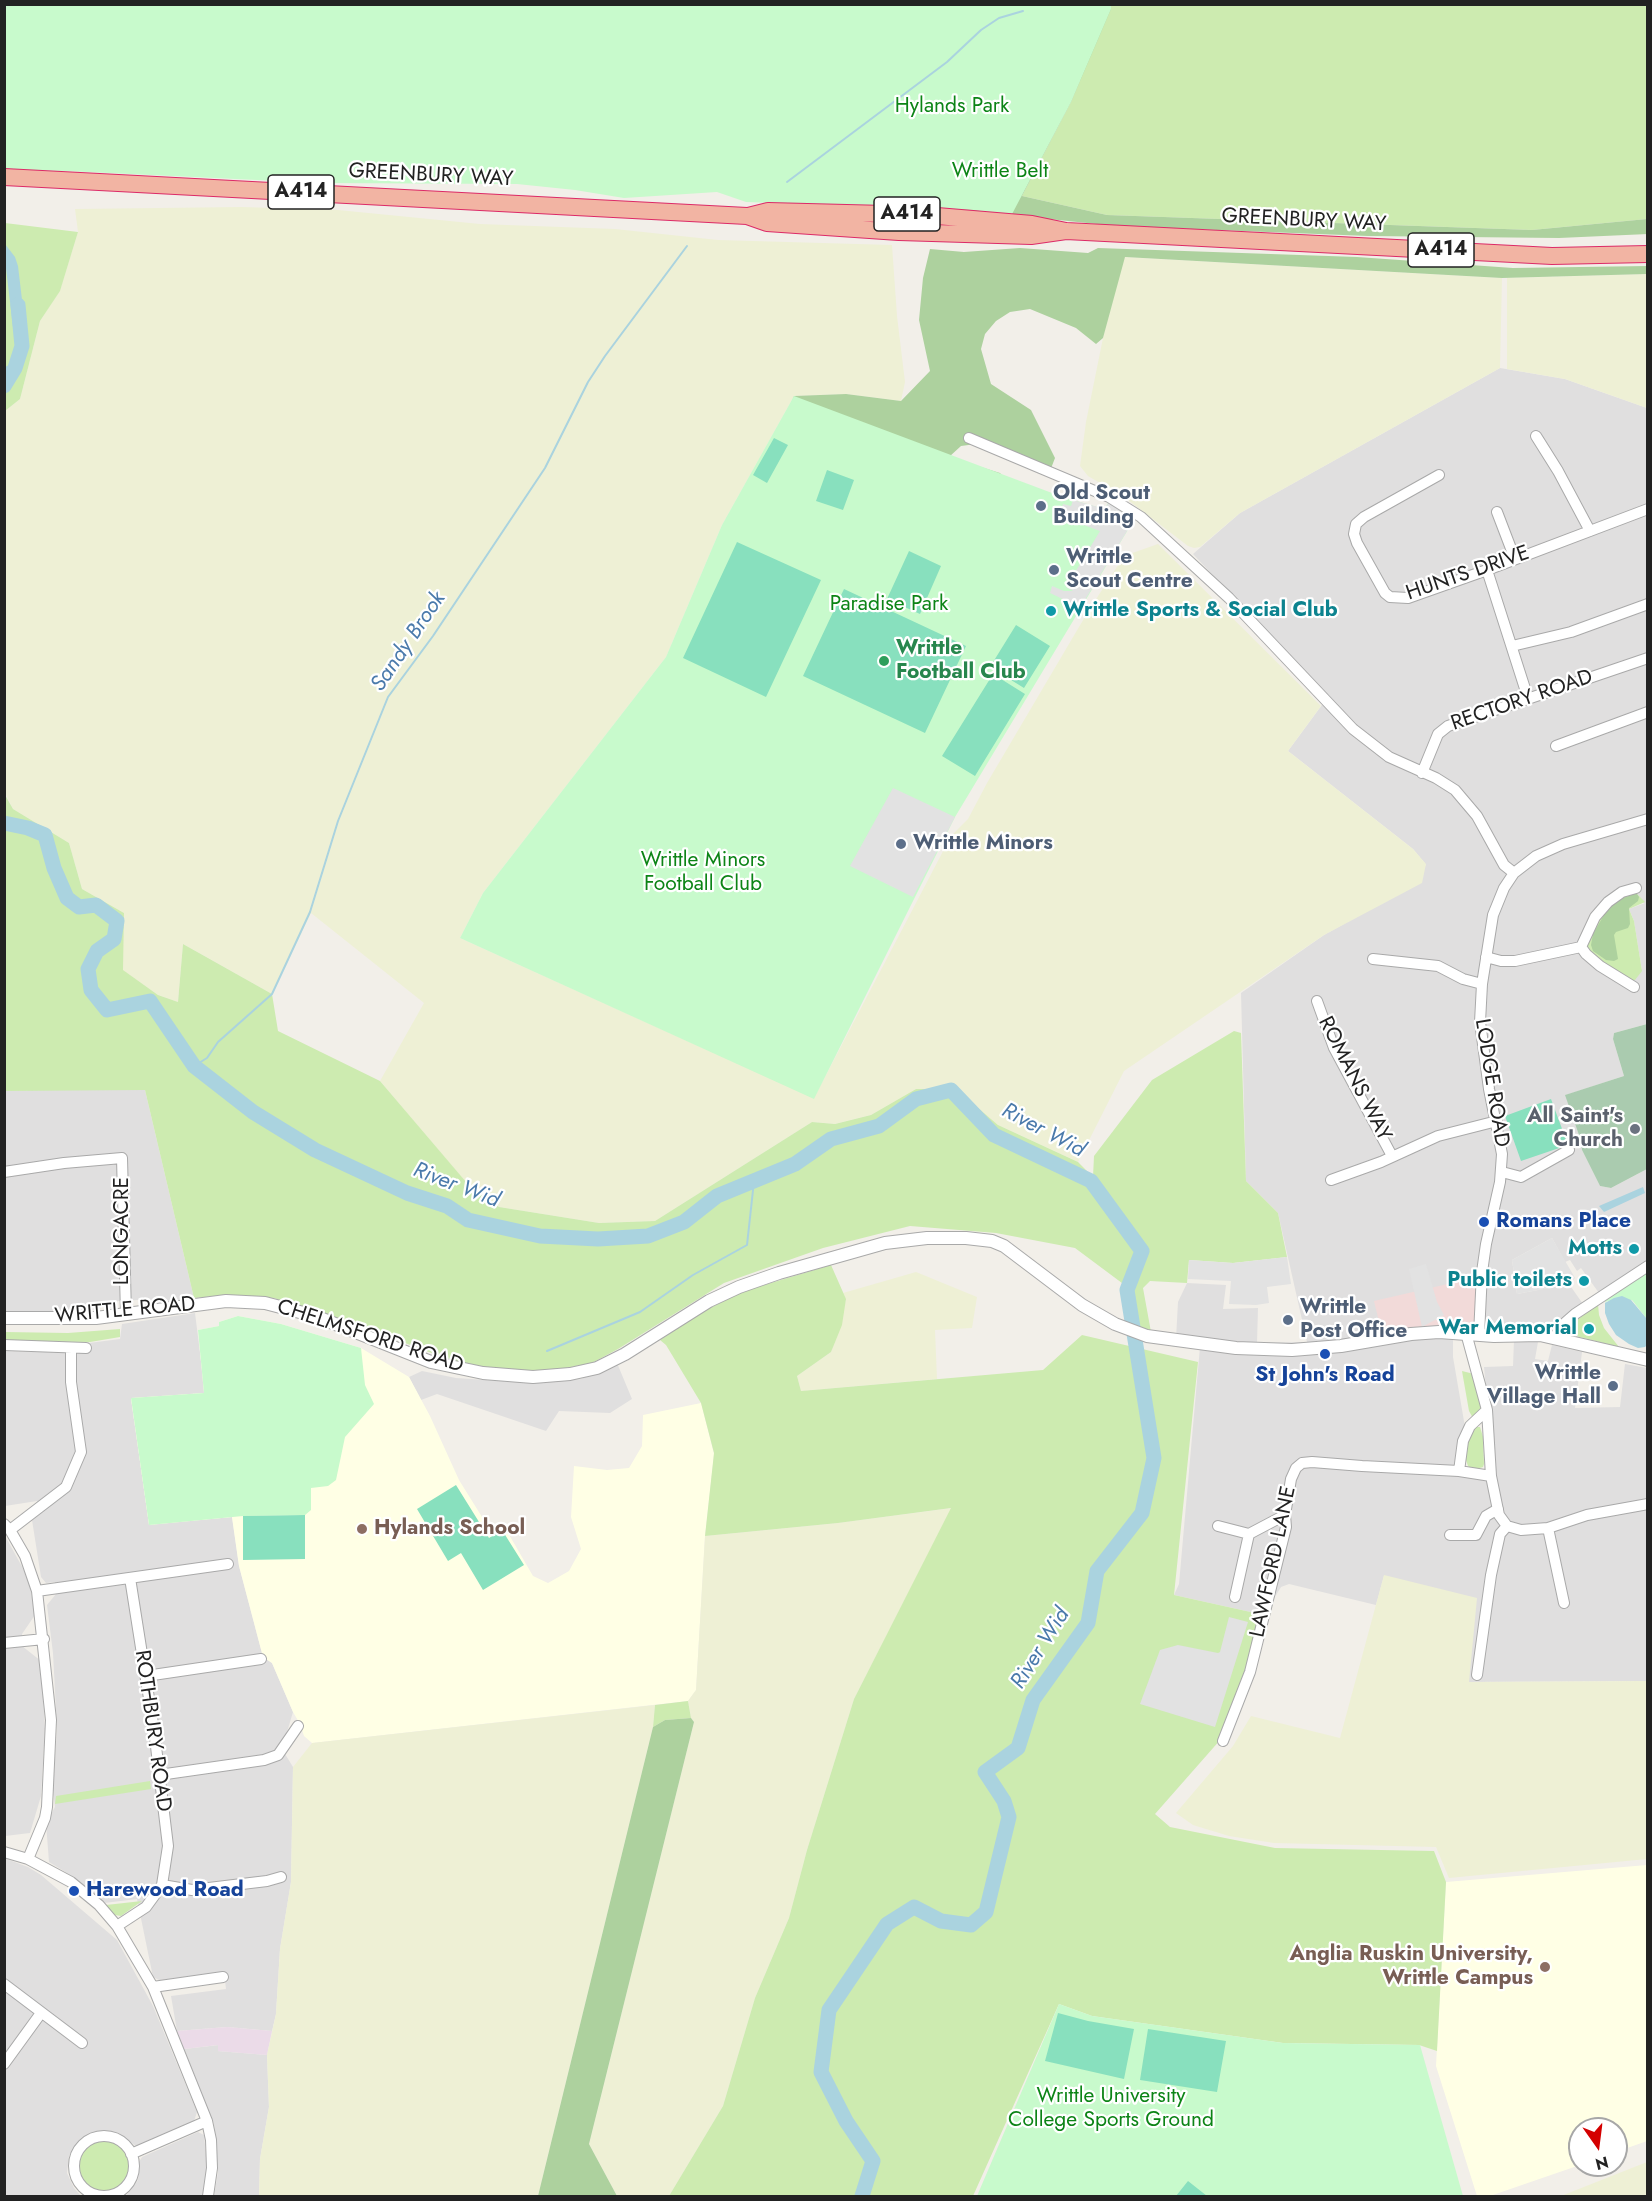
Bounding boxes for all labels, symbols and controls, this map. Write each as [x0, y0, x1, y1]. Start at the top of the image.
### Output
park label: Hylands Park [895, 94, 1009, 120]
street label: GREENBURY WAY [348, 159, 514, 193]
park label: Writtle Belt [952, 159, 1048, 185]
road number: A414 [268, 175, 334, 209]
road number: A414 [874, 197, 940, 231]
street label: GREENBURY WAY [1221, 204, 1387, 238]
road number: A414 [1408, 233, 1474, 267]
place label: Old Scout Building [1053, 481, 1150, 531]
marker: Old Scout Building [1034, 499, 1048, 513]
street label: HUNTS DRIVE [1403, 541, 1533, 607]
place label: Writtle Scout Centre [1066, 545, 1193, 595]
marker: Writtle Scout Centre [1047, 563, 1061, 577]
water label: Sandy Brook [366, 587, 452, 697]
park label: Paradise Park [830, 592, 948, 618]
place label: Writtle Sports & Social Club [1063, 598, 1338, 624]
marker: Writtle Sports & Social Club [1044, 604, 1058, 618]
place label: Writtle Football Club [896, 636, 1026, 686]
marker: Writtle Football Club [877, 654, 891, 668]
street label: RECTORY ROAD [1448, 665, 1596, 737]
place label: Writtle Minors [913, 831, 1053, 857]
marker: Writtle Minors [894, 837, 908, 851]
park label: Writtle Minors Football Club [641, 848, 765, 898]
street label: ROMANS WAY [1312, 1013, 1396, 1145]
street label: LODGE ROAD [1468, 1017, 1514, 1149]
water label: River Wid [997, 1098, 1089, 1164]
place label: All Saint's Church [1527, 1104, 1623, 1154]
marker: All Saint's Church [1628, 1122, 1642, 1136]
water label: River Wid [409, 1157, 503, 1215]
street label: LONGACRE [110, 1177, 136, 1285]
place label: Romans Place [1496, 1209, 1631, 1235]
marker: Romans Place [1477, 1215, 1491, 1229]
place label: Motts [1568, 1236, 1622, 1262]
marker: Motts [1627, 1242, 1641, 1256]
place label: Public toilets [1447, 1268, 1572, 1294]
marker: Public toilets [1577, 1274, 1591, 1288]
street label: WRITTLE ROAD [54, 1292, 196, 1330]
street label: CHELMSFORD ROAD [274, 1295, 466, 1379]
place label: Writtle Post Office [1300, 1295, 1407, 1345]
marker: Writtle Post Office [1281, 1313, 1295, 1327]
place label: War Memorial [1439, 1316, 1577, 1342]
marker: War Memorial [1582, 1322, 1596, 1336]
marker: St John's Road [1318, 1347, 1332, 1361]
place label: Writtle Village Hall [1487, 1361, 1601, 1411]
place label: St John's Road [1255, 1363, 1395, 1389]
marker: Writtle Village Hall [1606, 1379, 1620, 1393]
street label: LAWFORD LANE [1246, 1484, 1302, 1640]
place label: Hylands School [374, 1516, 525, 1542]
marker: Hylands School [355, 1522, 369, 1536]
water label: River Wid [1006, 1604, 1076, 1694]
street label: ROTHBURY ROAD [128, 1649, 176, 1813]
place label: Harewood Road [86, 1878, 244, 1904]
marker: Harewood Road [67, 1884, 81, 1898]
place label: Anglia Ruskin University, Writtle Campus [1290, 1942, 1533, 1992]
marker: Anglia Ruskin University, Writtle Campus [1538, 1960, 1552, 1974]
park label: Writtle University College Sports Ground [1008, 2084, 1214, 2134]
north arrow [1568, 2117, 1628, 2177]
text: N [1593, 2150, 1611, 2176]

